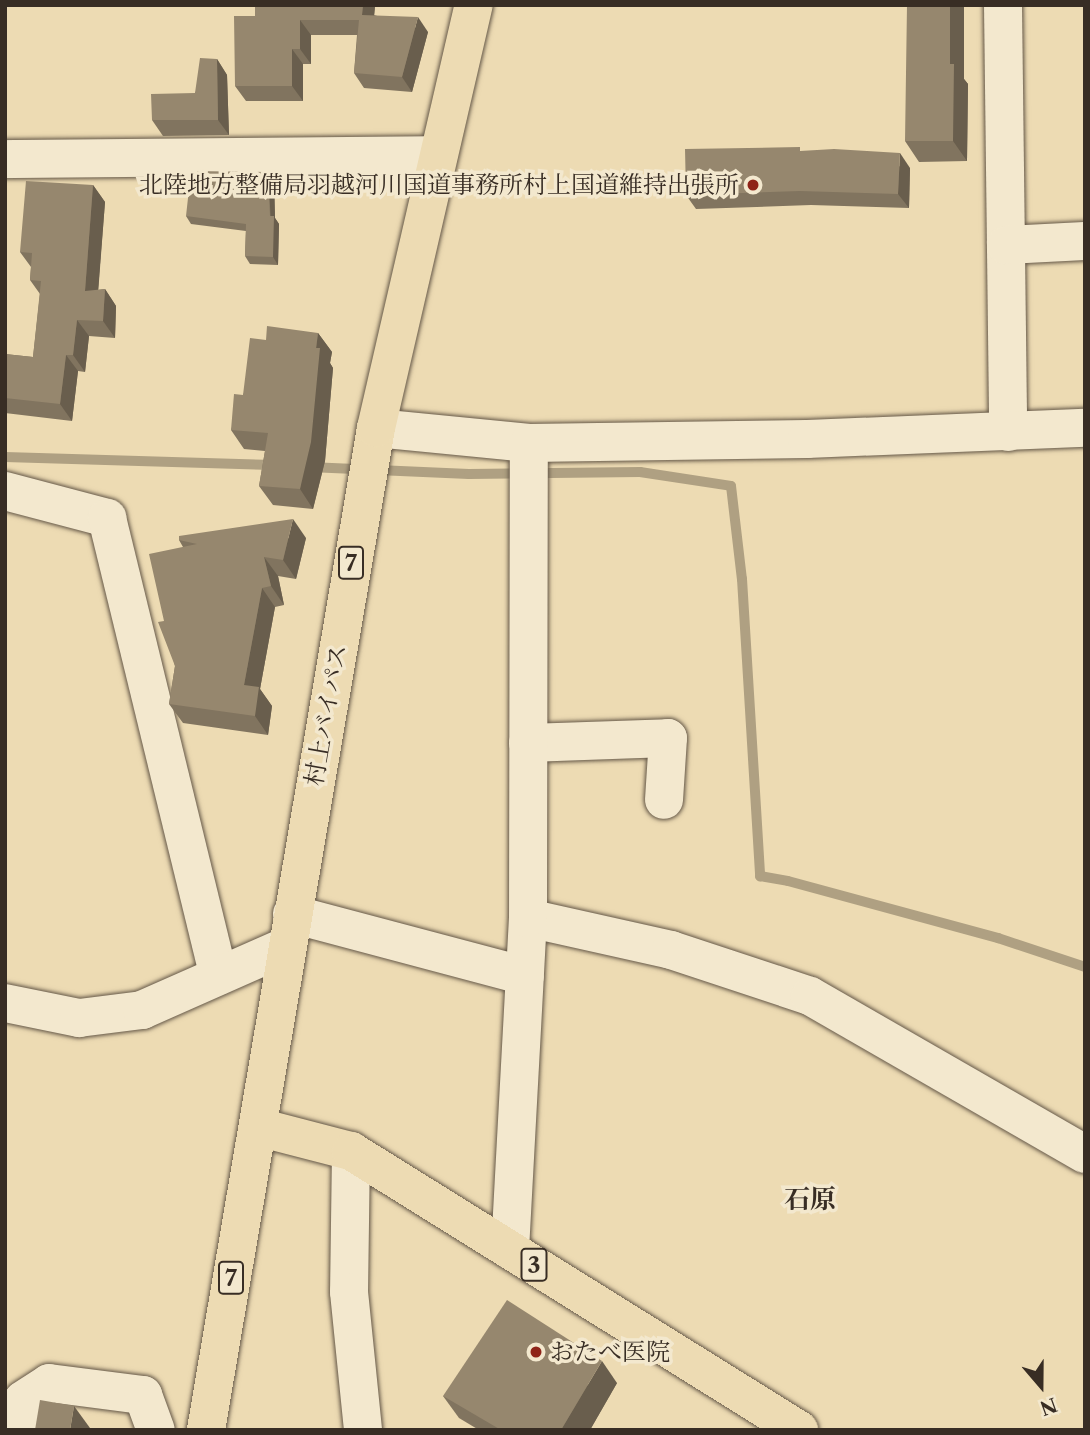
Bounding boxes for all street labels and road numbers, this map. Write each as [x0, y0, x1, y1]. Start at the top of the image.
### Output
road number: 7 [337, 544, 365, 582]
street label: 村上バイパス [299, 642, 353, 788]
road number: 3 [520, 1246, 548, 1284]
road number: 7 [217, 1259, 245, 1298]

